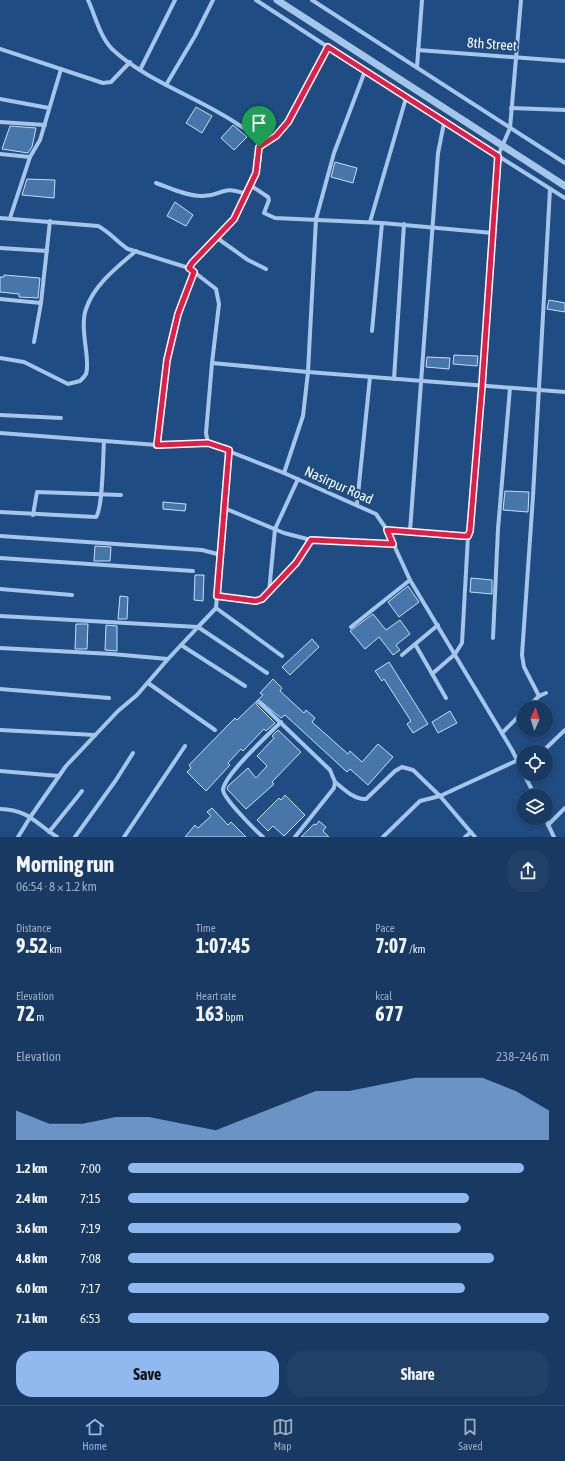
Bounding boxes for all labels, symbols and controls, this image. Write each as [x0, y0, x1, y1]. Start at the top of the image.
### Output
street label: 8th Street [466, 34, 518, 54]
pin [242, 106, 276, 147]
icon: arrive [248, 112, 270, 134]
street label: Nasirpur Road [302, 463, 376, 507]
north arrow [517, 701, 553, 737]
map controls [517, 701, 553, 825]
button: locate [517, 745, 553, 781]
button: layers [517, 789, 553, 825]
button: share [507, 850, 549, 892]
text: Morning run [16, 851, 114, 877]
text: 06:54 · 8 × 1.2 km [16, 879, 97, 894]
text: Distance [16, 922, 51, 934]
text: Time [196, 922, 216, 934]
text: Pace [375, 922, 395, 934]
text: 9.52 [16, 934, 48, 957]
text: 1:07:45 [196, 934, 250, 957]
text: 7:07 [375, 934, 408, 957]
text: km [48, 943, 62, 955]
text: /km [408, 943, 426, 955]
text: Elevation [16, 990, 54, 1002]
text: Heart rate [196, 990, 236, 1002]
text: kcal [375, 990, 392, 1002]
text: 72 [16, 1002, 35, 1025]
text: 163 [196, 1002, 224, 1025]
text: 677 [375, 1002, 404, 1025]
text: m [35, 1011, 44, 1023]
text: bpm [224, 1011, 244, 1023]
text: Elevation [16, 1049, 61, 1064]
text: 238–246 m [496, 1049, 549, 1064]
text: 1.2 km [16, 1161, 47, 1176]
text: 7:00 [80, 1161, 101, 1176]
text: 2.4 km [16, 1191, 47, 1206]
text: 7:15 [80, 1191, 101, 1206]
text: 3.6 km [16, 1221, 47, 1236]
text: 7:19 [80, 1221, 101, 1236]
text: 4.8 km [16, 1251, 47, 1266]
text: 7:08 [80, 1251, 101, 1266]
text: 6.0 km [16, 1281, 47, 1296]
text: 7:17 [80, 1281, 101, 1296]
text: 7.1 km [16, 1311, 47, 1326]
text: 6:53 [80, 1311, 101, 1326]
button: Save [16, 1351, 279, 1397]
button: Share [287, 1351, 549, 1397]
tab: Home [82, 1416, 107, 1452]
tab: Map [272, 1416, 294, 1452]
tab: Saved [458, 1416, 483, 1452]

